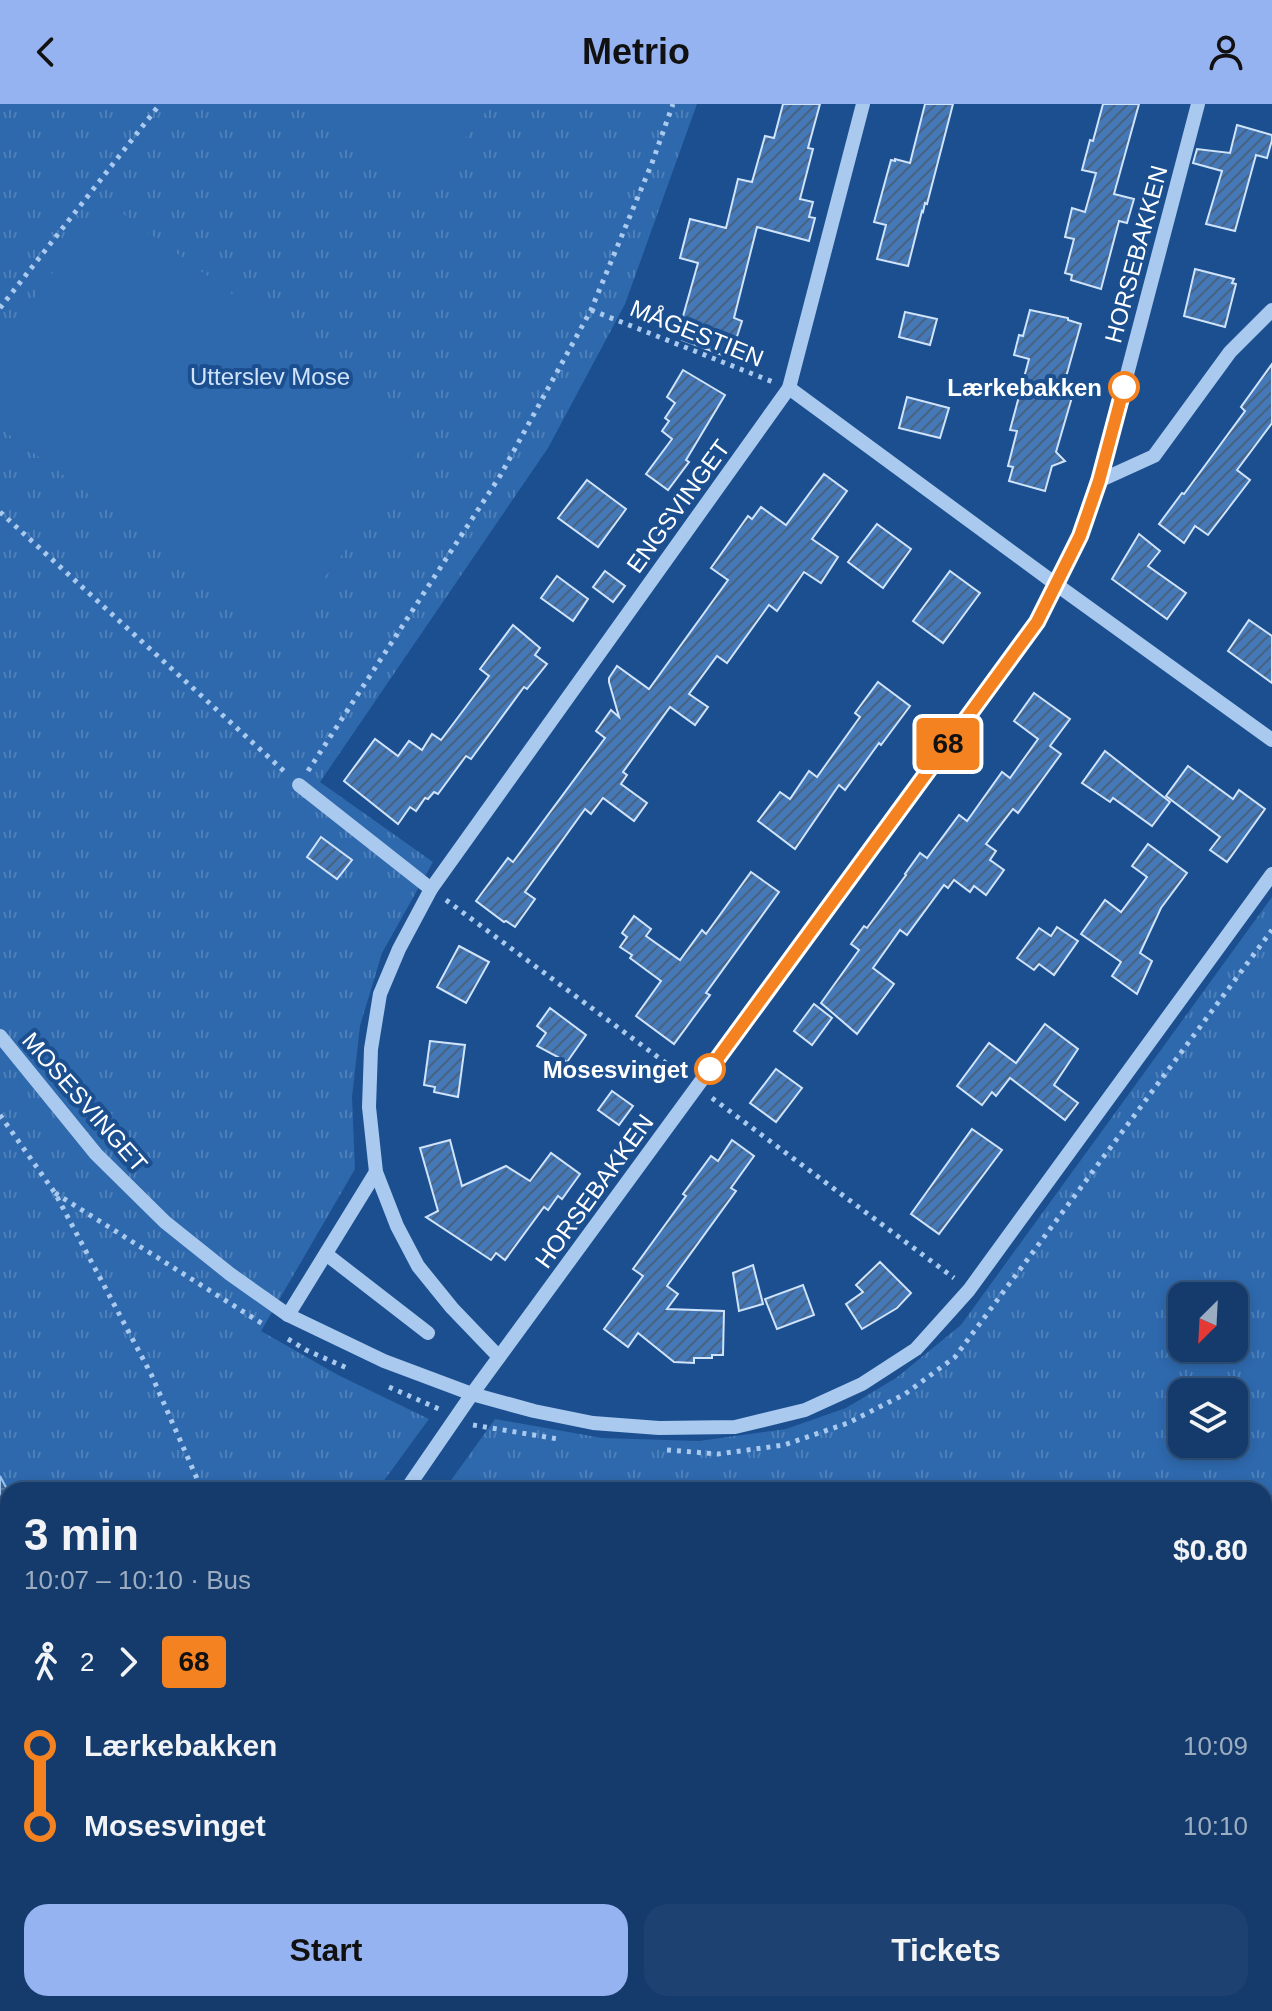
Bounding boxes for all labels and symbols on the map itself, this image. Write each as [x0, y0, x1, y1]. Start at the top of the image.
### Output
street label: HORSEBAKKEN [1099, 162, 1173, 346]
street label: MÅGESTIEN [626, 294, 768, 372]
park label: Utterslev Mose [190, 363, 350, 390]
marker: Lærkebakken [1109, 372, 1139, 402]
place label: Lærkebakken [947, 374, 1102, 401]
street label: ENGSVINGET [621, 434, 735, 578]
line badge: 68 [912, 718, 984, 770]
street label: MOSESVINGET [17, 1027, 153, 1178]
marker: Mosesvinget [695, 1054, 725, 1084]
place label: Mosesvinget [543, 1056, 688, 1083]
street label: HORSEBAKKEN [529, 1109, 659, 1273]
north arrow [1168, 1282, 1248, 1362]

